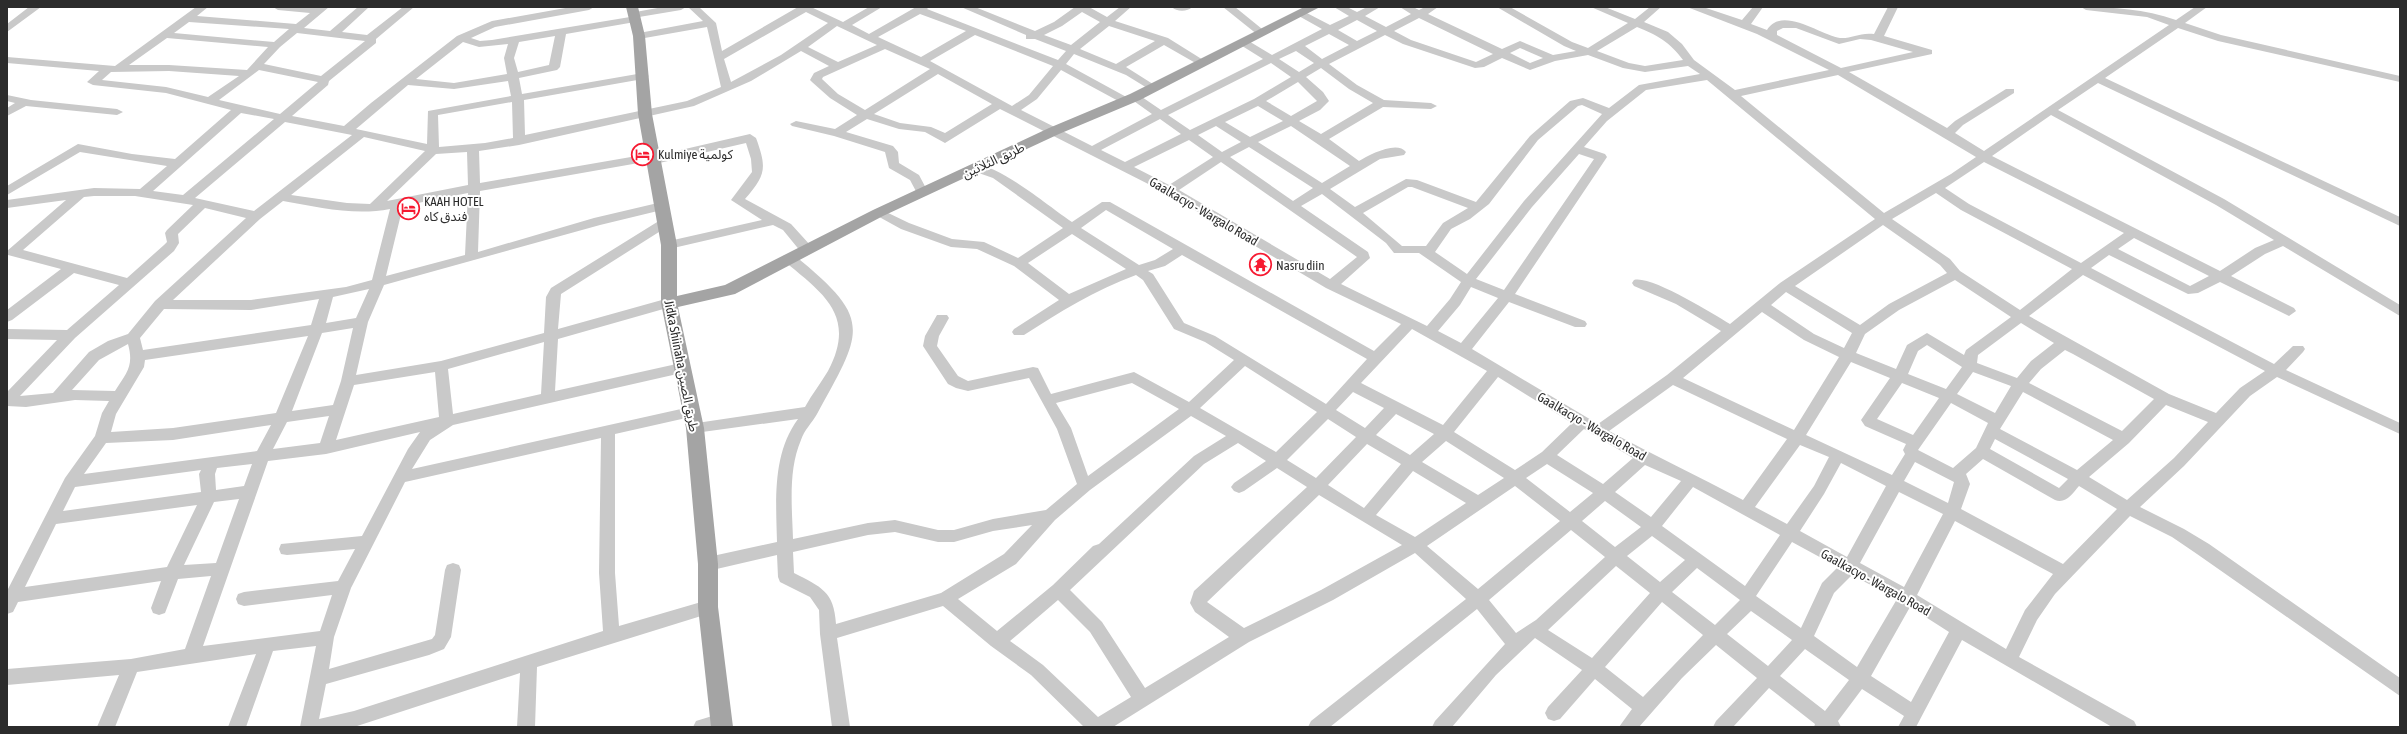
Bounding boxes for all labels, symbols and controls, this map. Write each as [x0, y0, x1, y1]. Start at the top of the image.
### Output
street label: طريق الثلاثين [960, 139, 1027, 182]
hotel icon: Kulmiye كولمية [629, 141, 655, 167]
place label: Kulmiye كولمية [658, 147, 733, 162]
street label: Gaalkacyo - Wargalo Road [1147, 174, 1261, 249]
place label: KAAH HOTEL فندق كاه [424, 194, 484, 224]
hotel icon: KAAH HOTEL فندق كاه [395, 195, 421, 221]
temple icon: Nasru diin [1248, 252, 1274, 278]
place label: Nasru diin [1276, 258, 1325, 273]
street label: Jidka Shiinaha طريق الصين [660, 299, 702, 434]
street label: Gaalkacyo - Wargalo Road [1535, 389, 1649, 464]
street label: Gaalkacyo - Wargalo Road [1818, 546, 1933, 619]

